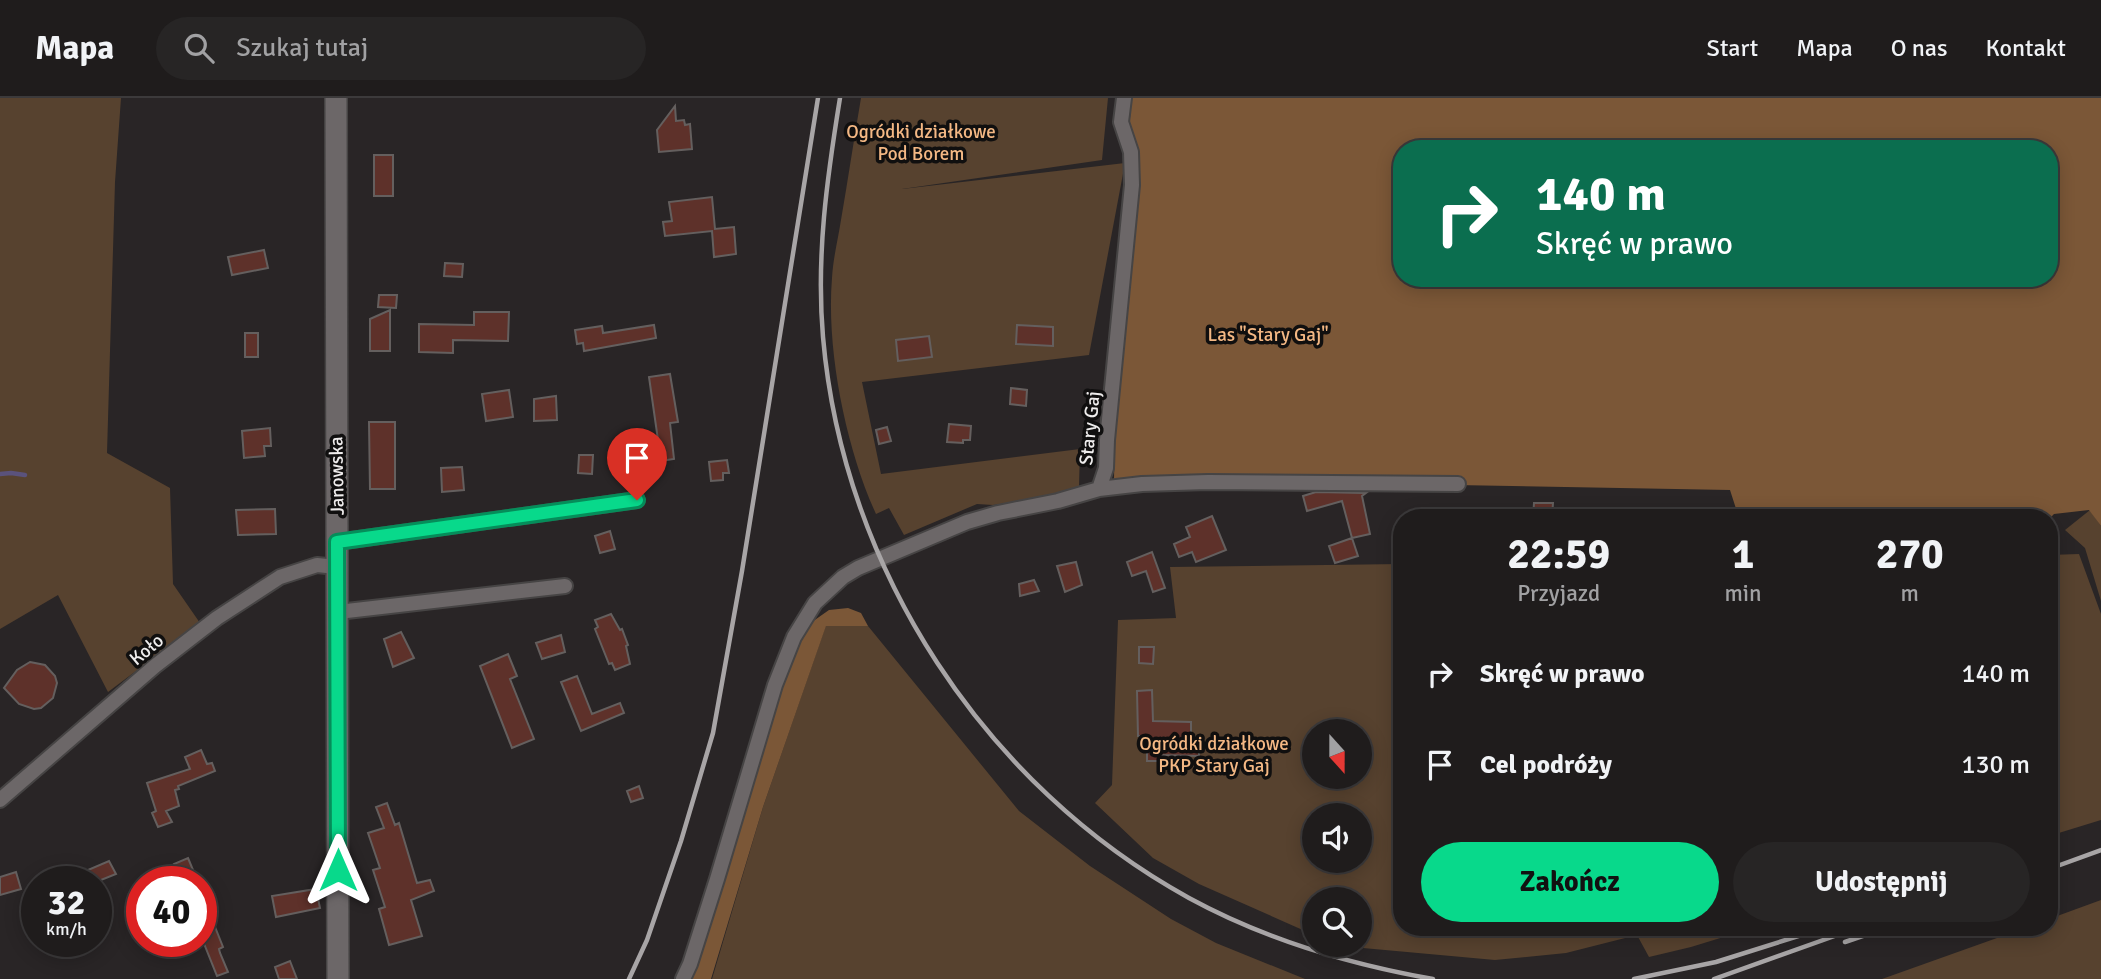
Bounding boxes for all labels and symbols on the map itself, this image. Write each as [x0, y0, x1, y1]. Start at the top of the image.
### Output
park label: Ogródki działkowe Pod Borem [846, 120, 996, 166]
park label: Las "Stary Gaj" [1207, 323, 1329, 347]
street label: Stary Gaj [1074, 390, 1106, 466]
pin [607, 428, 667, 500]
street label: Janowska [324, 436, 350, 516]
street label: Koło [125, 629, 169, 671]
north arrow [1302, 719, 1372, 789]
park label: Ogródki działkowe PKP Stary Gaj [1139, 732, 1289, 778]
position arrow [301, 833, 375, 907]
speed limit sign: 40 [126, 866, 217, 957]

